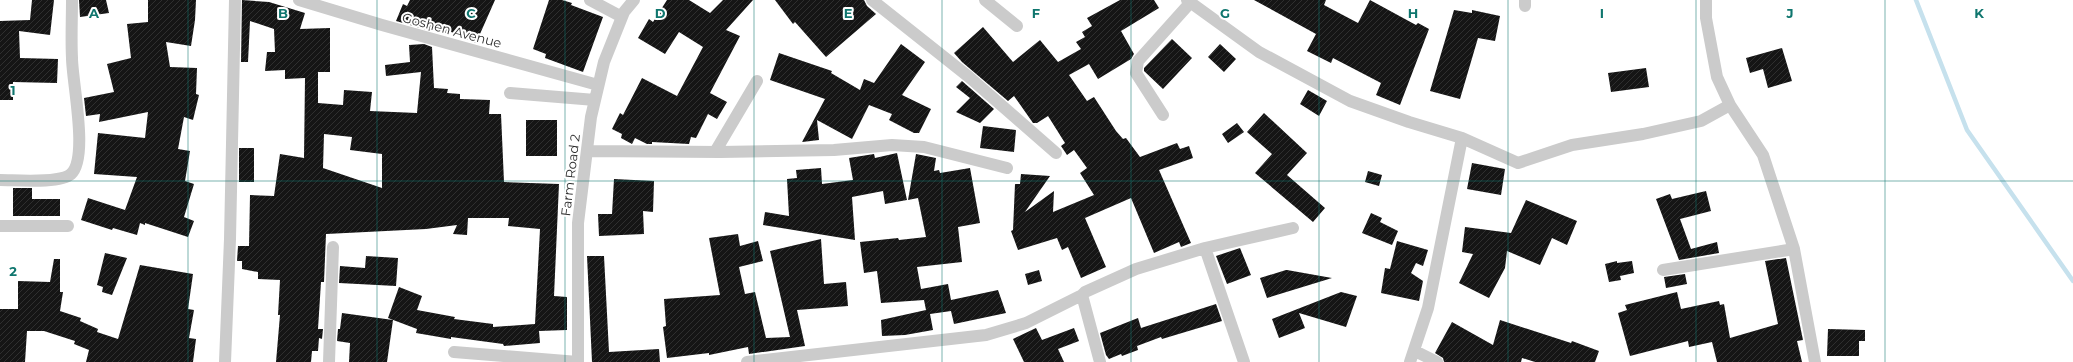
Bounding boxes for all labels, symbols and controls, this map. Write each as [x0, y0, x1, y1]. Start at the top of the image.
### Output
text: A [88, 5, 100, 21]
text: B [278, 5, 288, 21]
text: C [466, 5, 476, 21]
text: D [655, 5, 666, 21]
text: E [844, 5, 853, 21]
text: F [1032, 5, 1040, 21]
text: G [1220, 5, 1230, 21]
text: H [1408, 5, 1418, 21]
text: I [1600, 5, 1604, 21]
text: J [1785, 5, 1794, 21]
text: K [1974, 5, 1984, 21]
street label: Goshen Avenue [400, 9, 504, 51]
text: 1 [10, 82, 16, 98]
street label: Farm Road 2 [557, 133, 583, 217]
text: 2 [9, 263, 17, 279]

